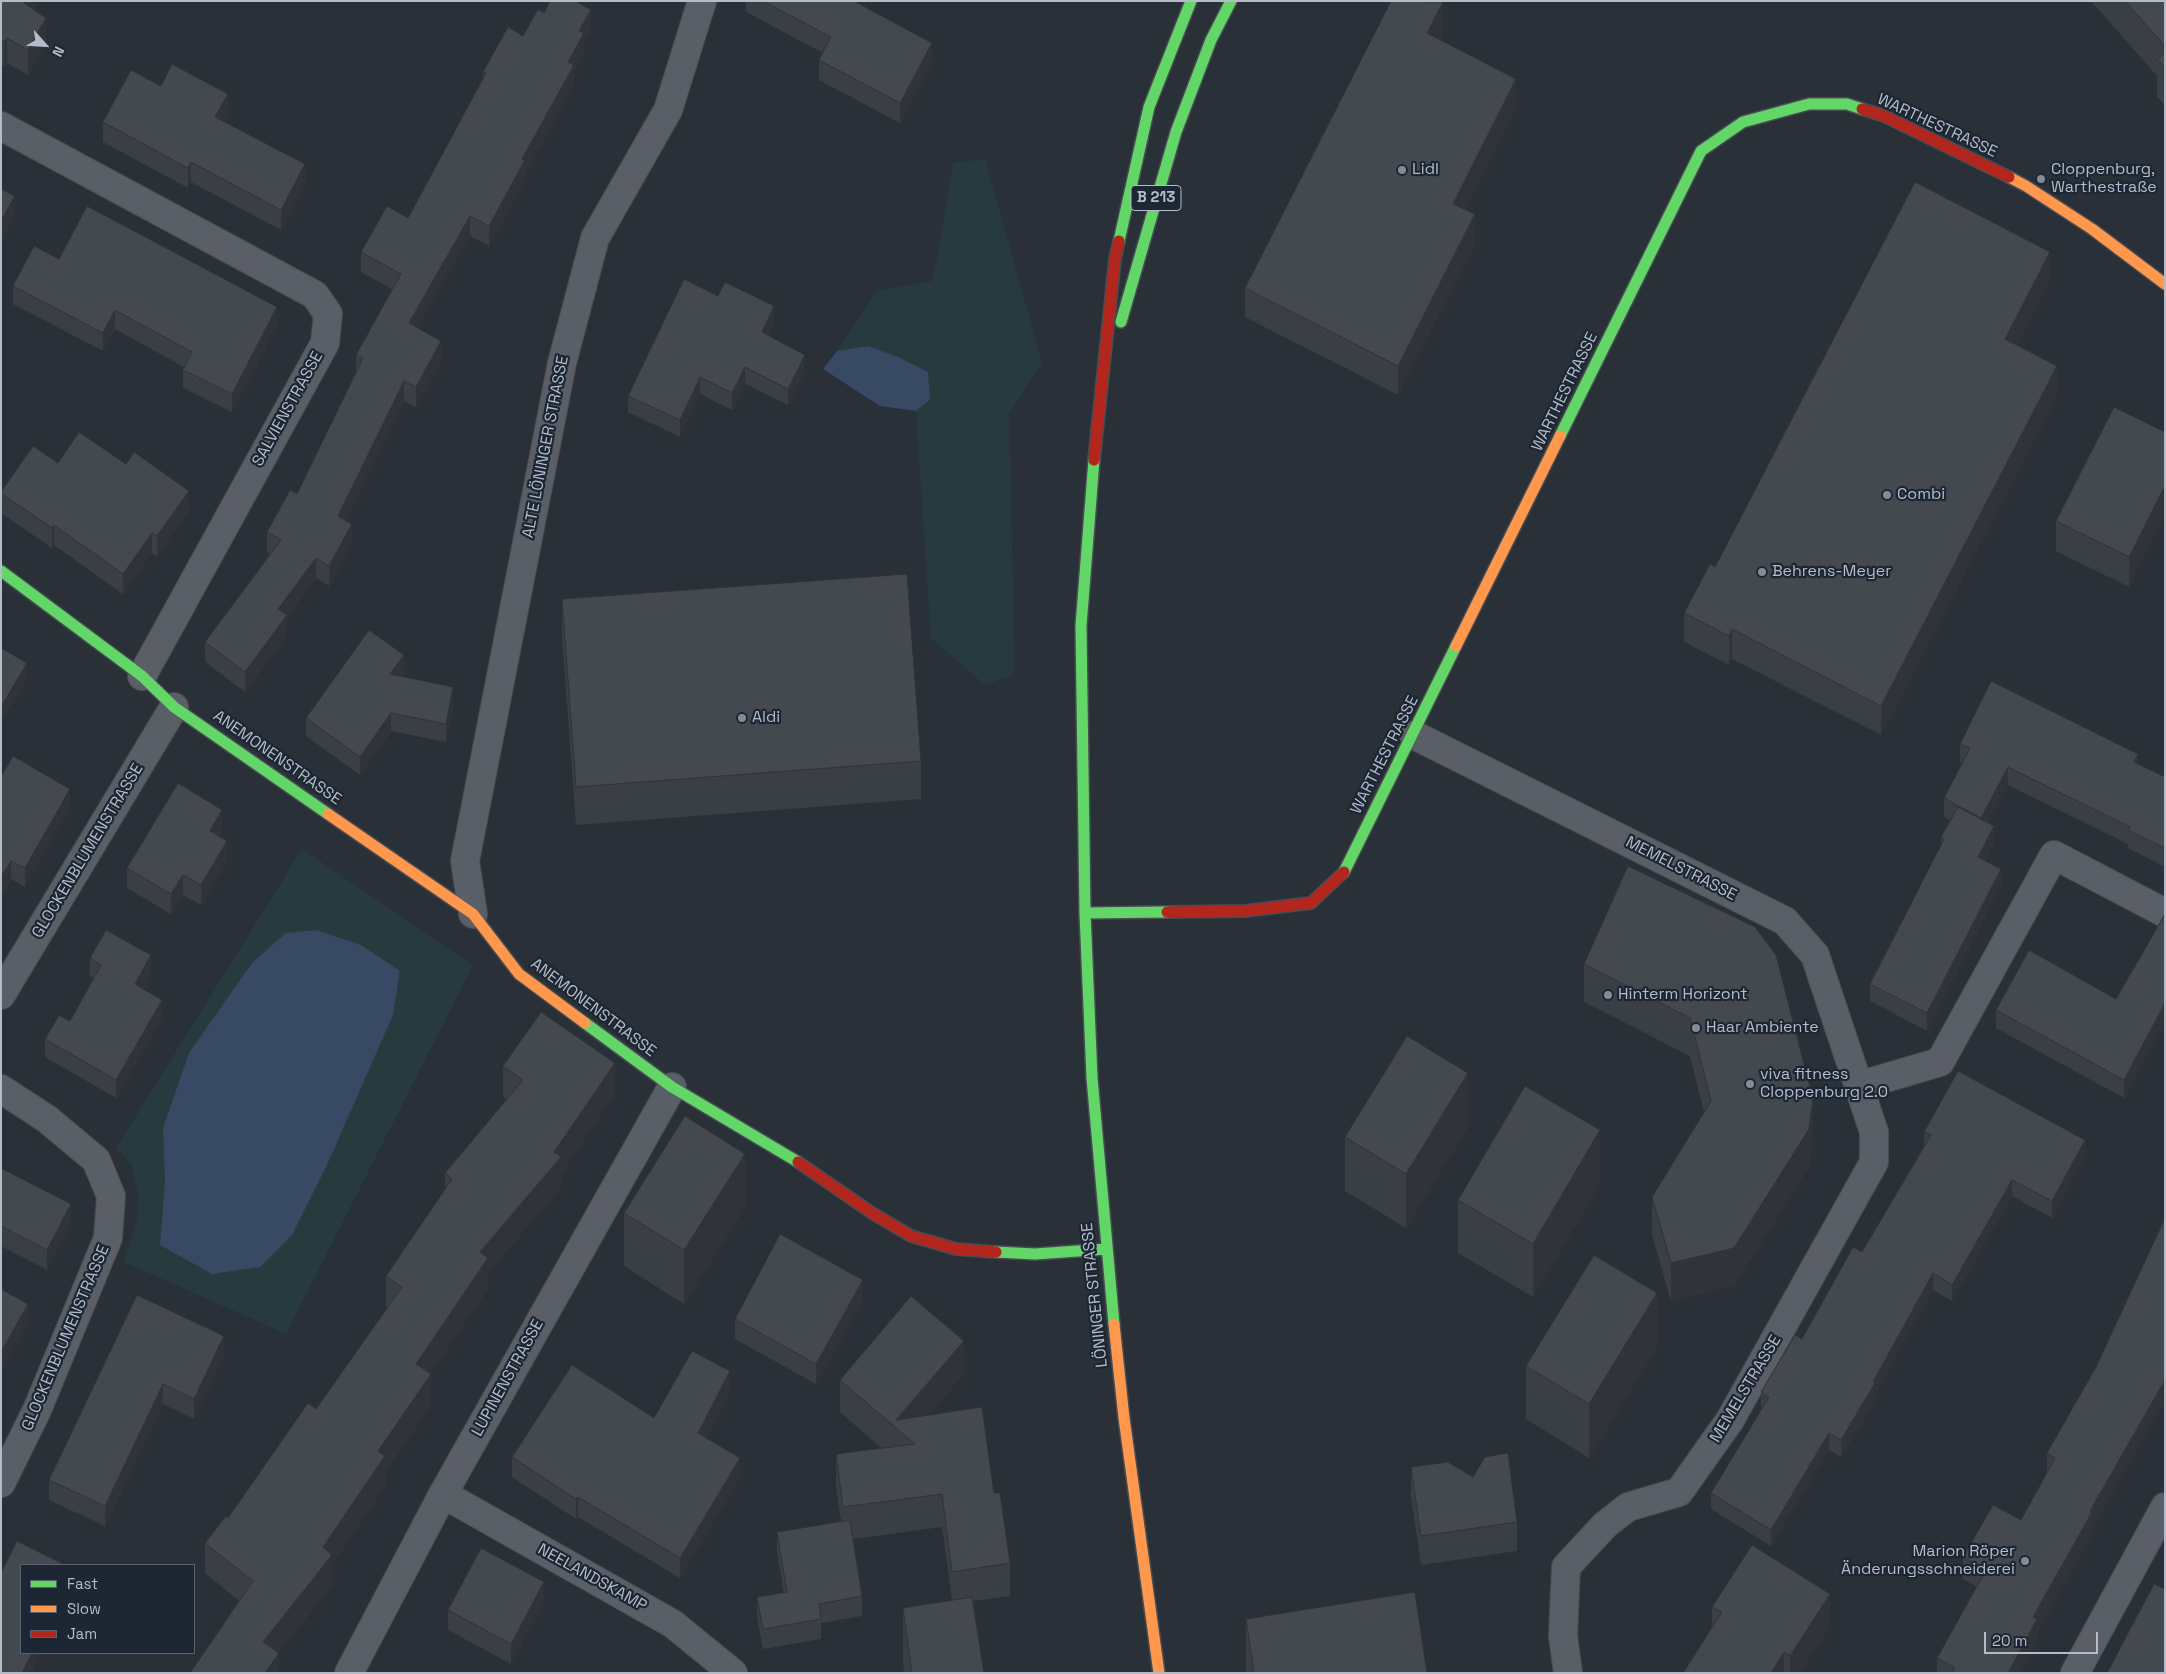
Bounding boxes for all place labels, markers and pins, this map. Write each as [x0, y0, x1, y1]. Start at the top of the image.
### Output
place label: Lidl [1412, 160, 1439, 180]
place label: Cloppenburg, Warthestraße [2051, 160, 2157, 198]
marker: Lidl [1396, 164, 1408, 176]
marker: Cloppenburg, Warthestraße [2035, 173, 2047, 185]
place label: Combi [1897, 485, 1945, 505]
marker: Combi [1881, 489, 1893, 501]
place label: Behrens-Meyer [1772, 562, 1891, 582]
marker: Behrens-Meyer [1756, 566, 1768, 578]
place label: Aldi [752, 708, 780, 728]
marker: Aldi [736, 712, 748, 724]
place label: Hinterm Horizont [1618, 985, 1748, 1005]
marker: Hinterm Horizont [1602, 989, 1614, 1001]
place label: Haar Ambiente [1706, 1018, 1819, 1038]
marker: Haar Ambiente [1690, 1022, 1702, 1034]
place label: viva fitness Cloppenburg 2.0 [1760, 1065, 1888, 1103]
marker: viva fitness Cloppenburg 2.0 [1744, 1078, 1756, 1090]
place label: Marion Röper Änderungsschneiderei [1841, 1542, 2015, 1580]
marker: Marion Röper Änderungsschneiderei [2019, 1555, 2031, 1567]

